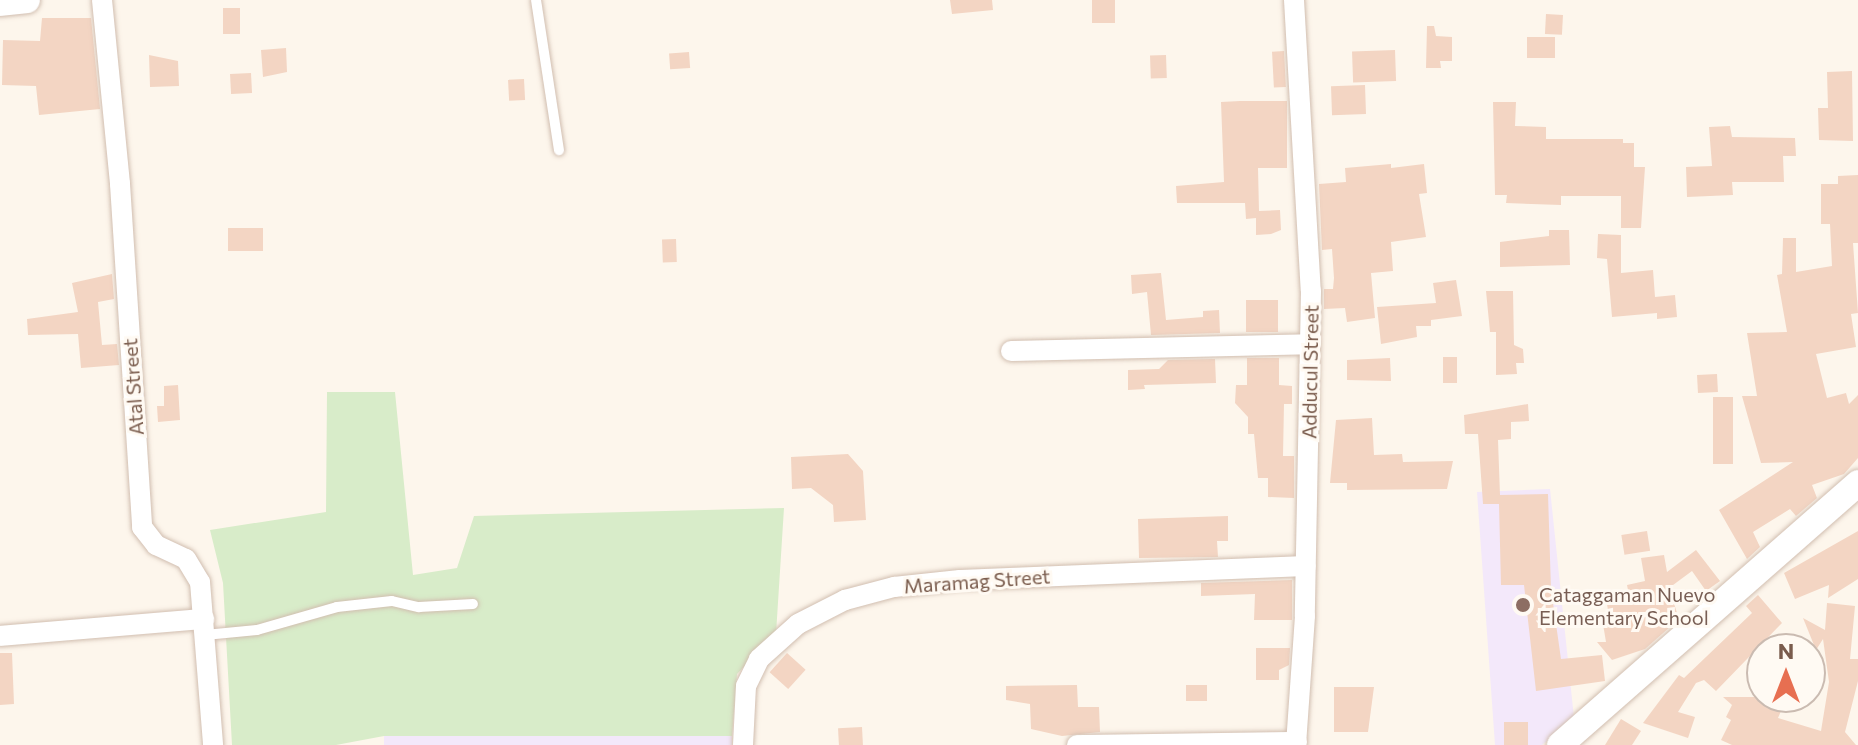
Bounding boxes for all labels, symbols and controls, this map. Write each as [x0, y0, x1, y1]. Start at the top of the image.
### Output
street label: Adducul Street [1297, 305, 1323, 439]
street label: Atal Street [118, 338, 148, 436]
street label: Maramag Street [903, 564, 1051, 598]
place label: Cataggaman Nuevo Elementary School [1539, 582, 1715, 629]
marker: Cataggaman Nuevo Elementary School [1514, 596, 1532, 614]
north arrow [1746, 633, 1826, 713]
text: N [1778, 637, 1794, 664]

